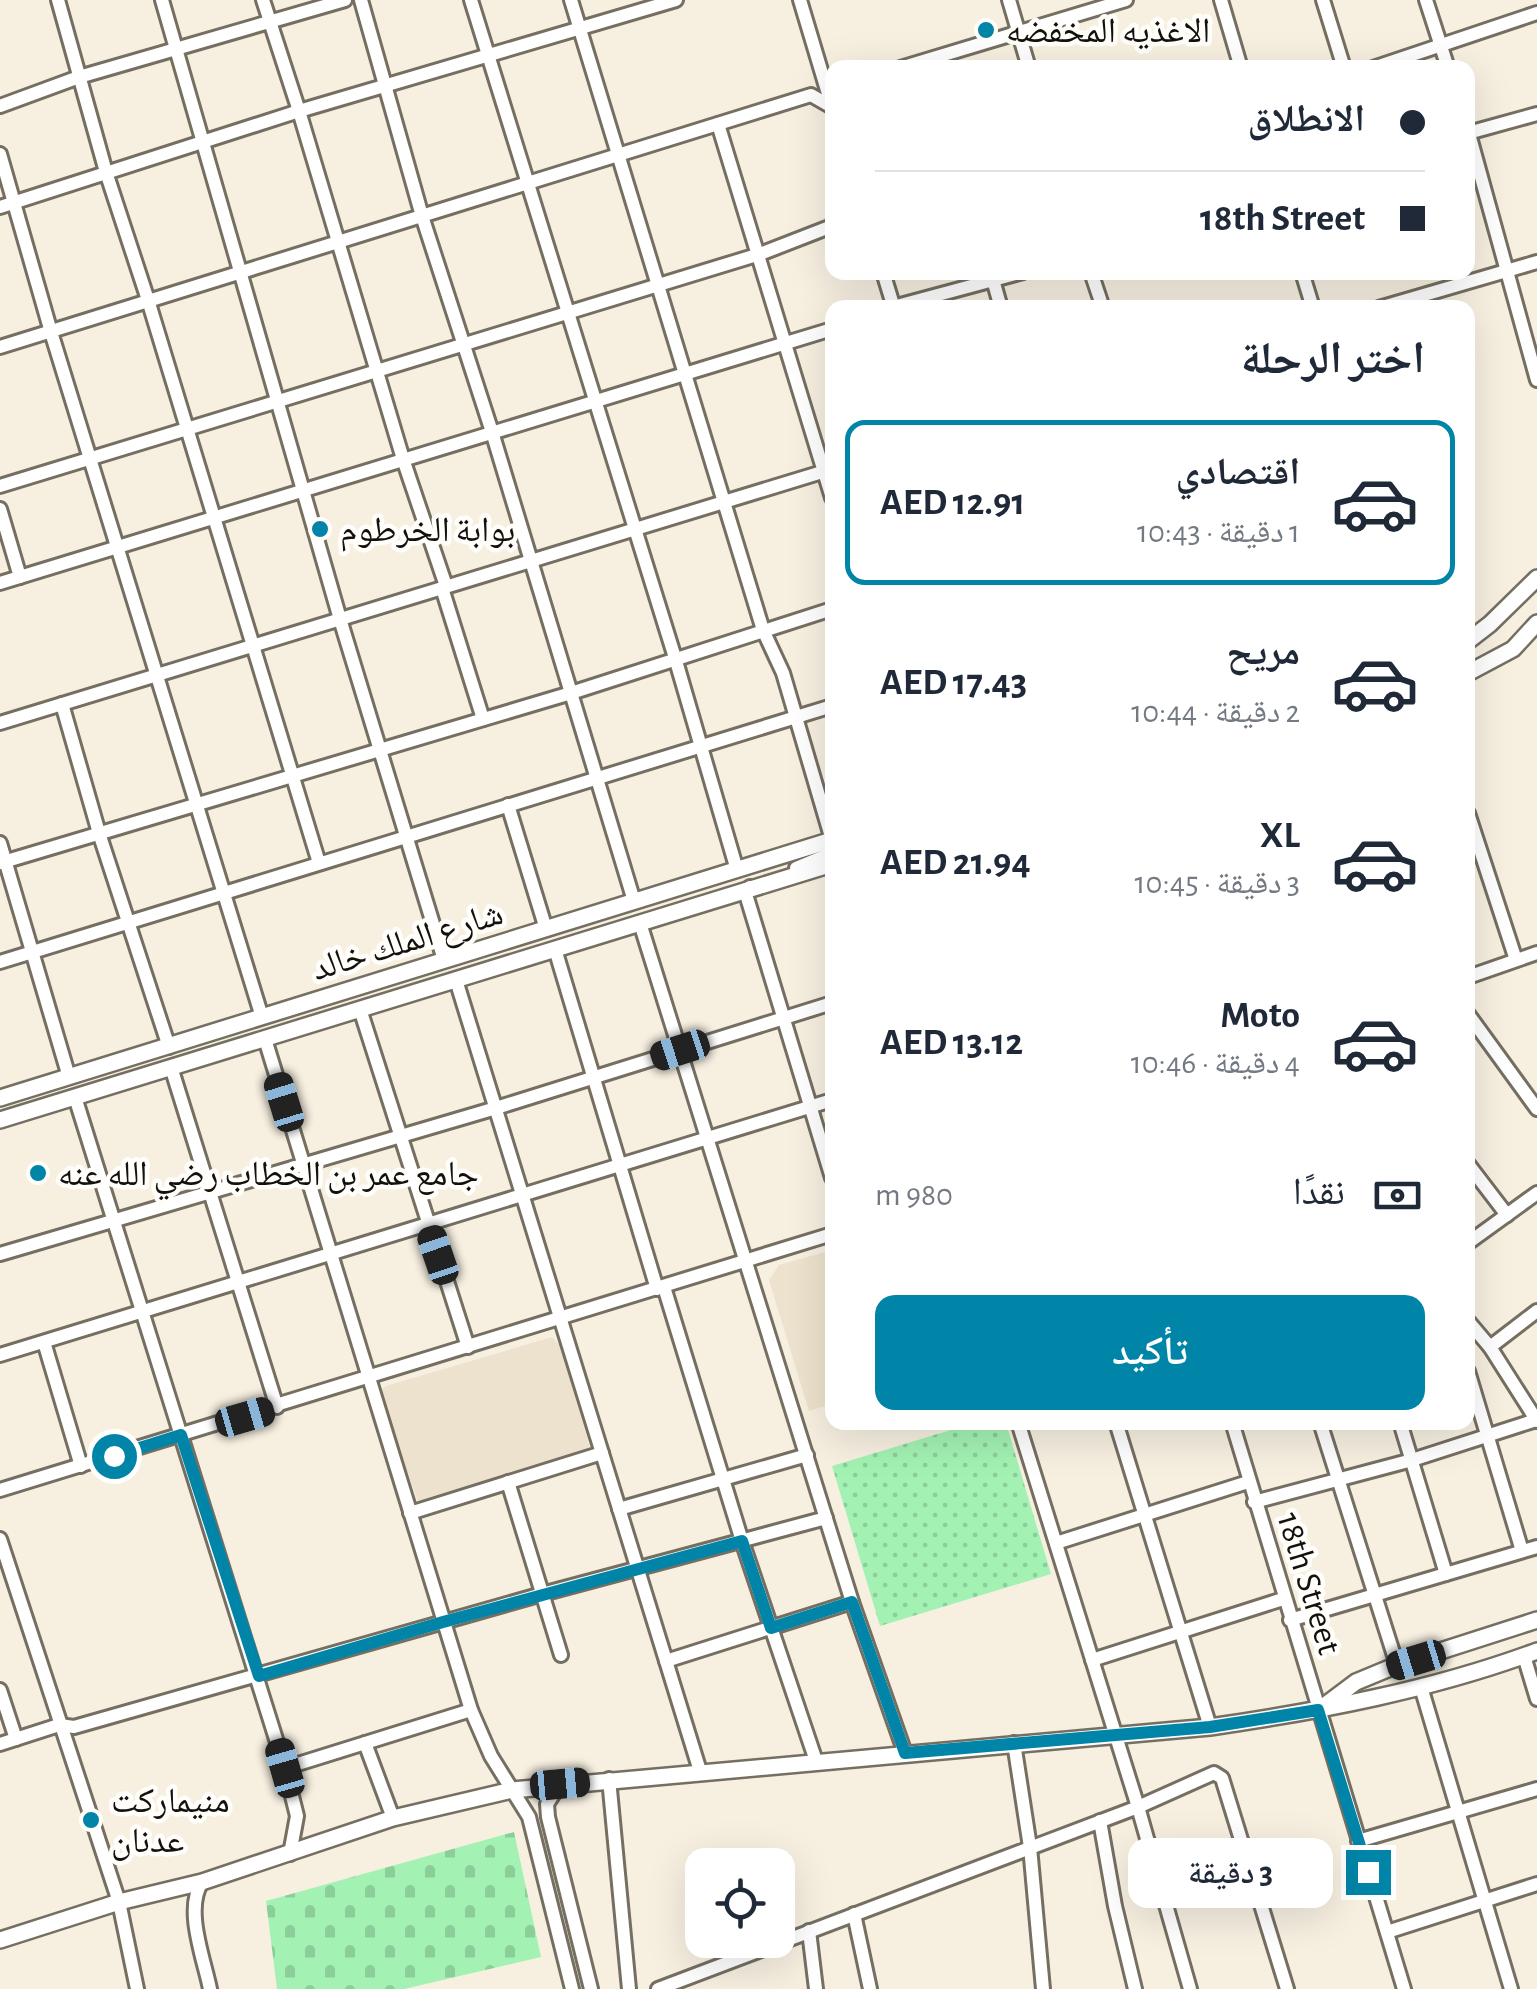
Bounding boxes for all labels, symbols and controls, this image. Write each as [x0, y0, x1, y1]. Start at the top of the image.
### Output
place label: الاغذيه المخفضه [1006, 14, 1210, 50]
marker: الاغذيه المخفضه [975, 19, 997, 41]
text: الانطلاق [1247, 101, 1365, 139]
text: 18th Street [1200, 200, 1365, 238]
text: اختر الرحلة [1241, 337, 1425, 382]
text: اقتصادي [1176, 454, 1300, 492]
icon: car [1330, 458, 1420, 548]
text: AED 12.91 [880, 484, 1025, 522]
place label: بوابة الخرطوم [340, 513, 515, 552]
text: 1 دقيقة · 10:43 [1137, 516, 1300, 548]
marker: بوابة الخرطوم [309, 518, 331, 540]
text: مريح [1226, 634, 1300, 672]
icon: car [1330, 638, 1420, 728]
text: AED 17.43 [880, 664, 1027, 702]
text: 2 دقيقة · 10:44 [1131, 696, 1300, 728]
text: XL [1260, 817, 1300, 855]
icon: car [1330, 818, 1420, 908]
text: AED 21.94 [880, 844, 1031, 882]
text: 3 دقيقة · 10:45 [1135, 867, 1300, 899]
street label: شارع الملك خالد [308, 896, 508, 990]
text: Moto [1220, 997, 1300, 1035]
icon: car [1330, 998, 1420, 1088]
text: AED 13.12 [880, 1024, 1023, 1062]
car [647, 1026, 713, 1074]
text: 4 دقيقة · 10:46 [1131, 1047, 1300, 1079]
car [261, 1069, 307, 1135]
place label: جامع عمر بن الخطاب رضي الله عنه [58, 1157, 479, 1201]
marker: جامع عمر بن الخطاب رضي الله عنه [27, 1162, 49, 1184]
icon: cash [1370, 1168, 1425, 1223]
text: نقدًا [1293, 1174, 1345, 1212]
text: 980 m [875, 1179, 953, 1211]
car [414, 1222, 462, 1288]
button: تأكيد [875, 1295, 1425, 1410]
car [212, 1394, 278, 1440]
route start [92, 1434, 137, 1479]
street label: 18th Street [1270, 1508, 1347, 1658]
car [1383, 1637, 1449, 1683]
car [262, 1735, 308, 1801]
car [529, 1766, 591, 1802]
place label: منيماركت عدنان [111, 1784, 230, 1861]
marker: منيماركت عدنان [80, 1809, 102, 1831]
callout: 3 دقيقة [1128, 1837, 1333, 1907]
map controls [685, 1848, 795, 1958]
button: locate [685, 1848, 795, 1958]
route end [1346, 1850, 1391, 1895]
text: 3 دقيقة [1188, 1857, 1273, 1889]

